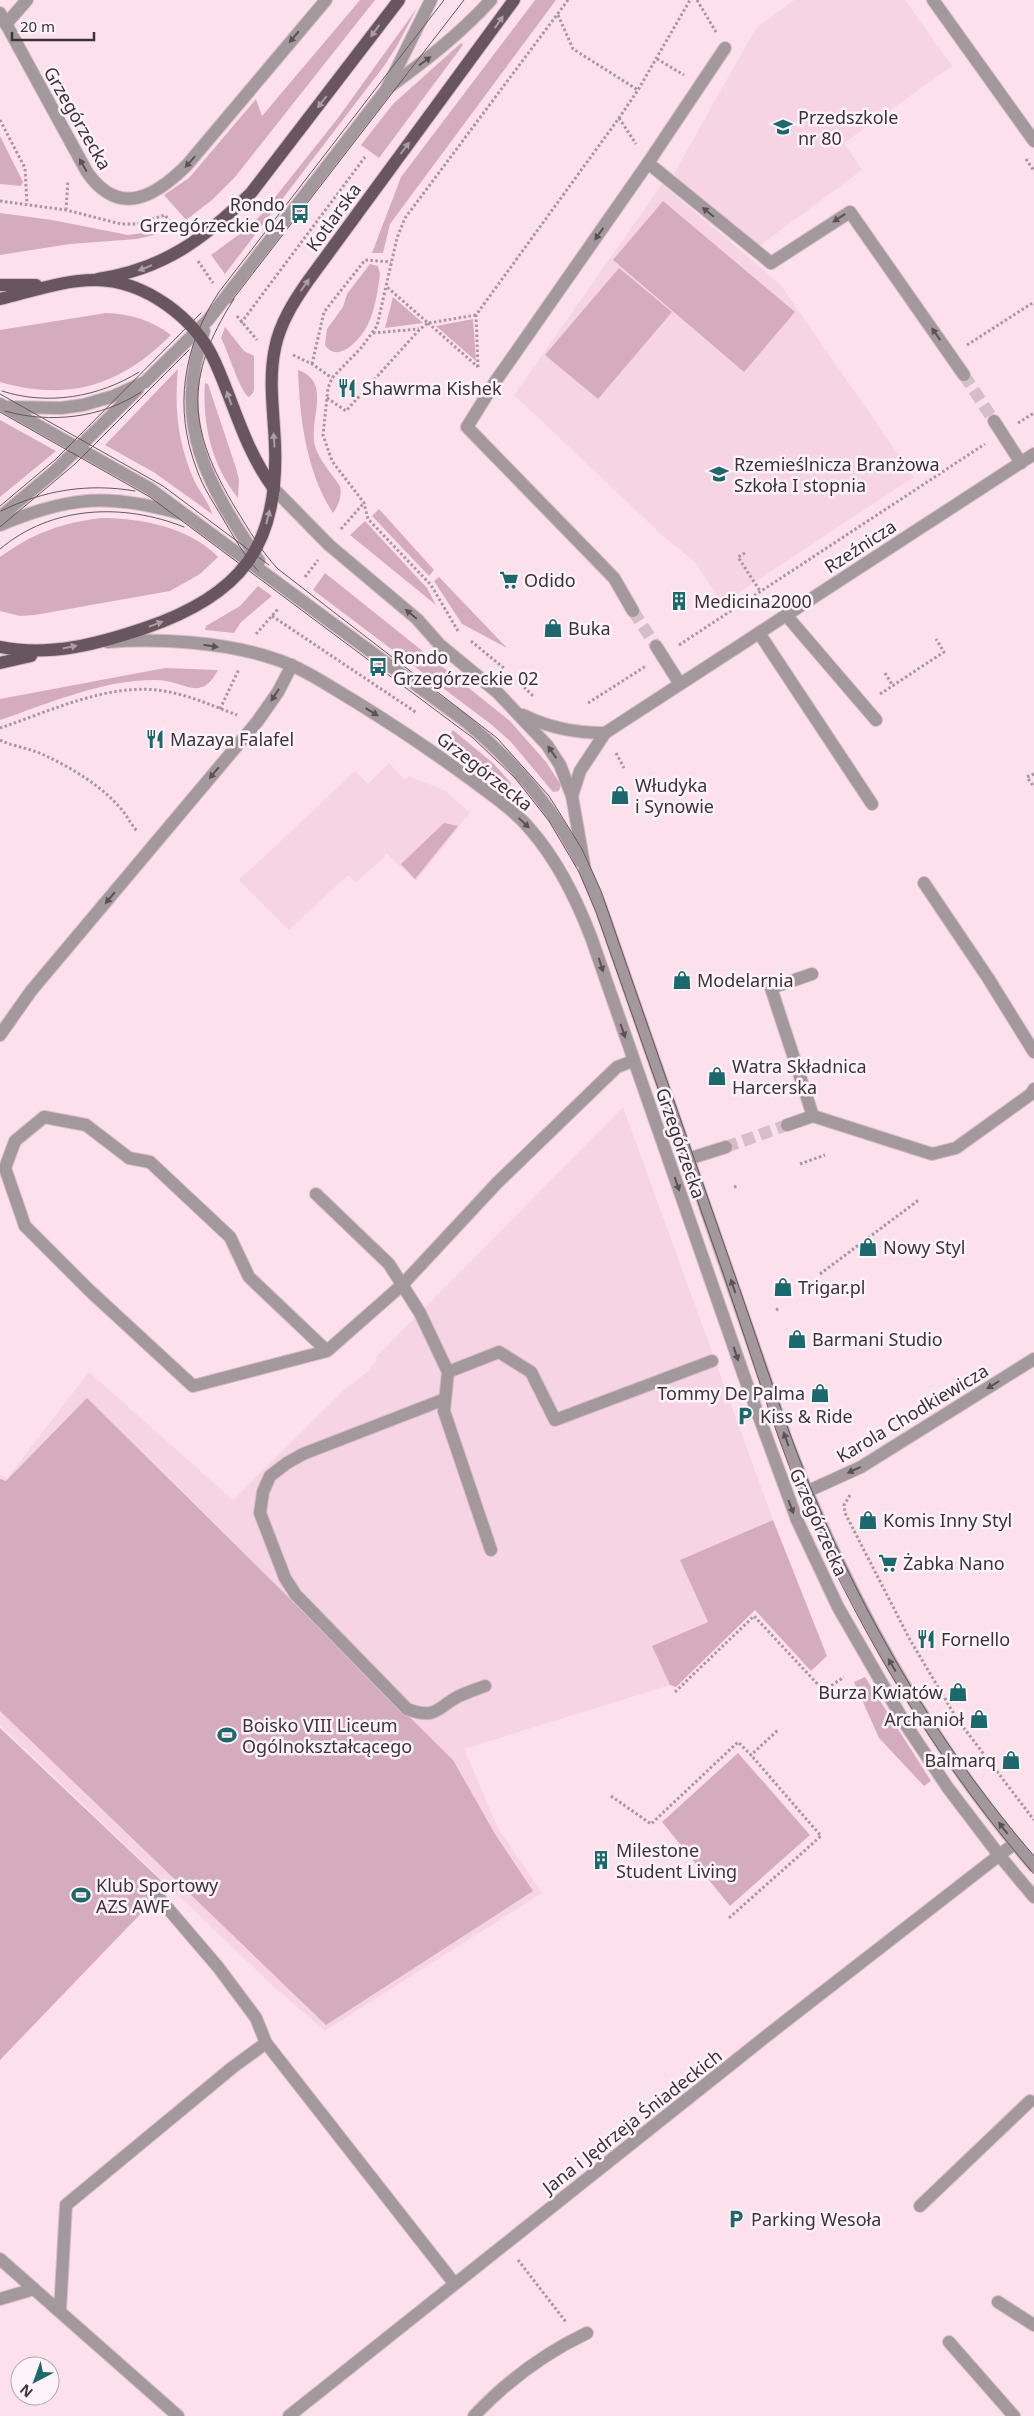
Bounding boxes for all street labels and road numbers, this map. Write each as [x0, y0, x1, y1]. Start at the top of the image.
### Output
street label: Grzegórzecka [39, 62, 117, 174]
street label: Kotlarska [300, 178, 366, 256]
street label: Rzeźnicza [819, 514, 901, 578]
street label: Grzegórzecka [432, 726, 538, 816]
street label: Grzegórzecka [651, 1084, 711, 1202]
street label: Karola Chodkiewicza [832, 1358, 992, 1468]
street label: Grzegórzecka [785, 1464, 853, 1580]
street label: Jana i Jędrzeja Śniadeckich [536, 2043, 727, 2200]

